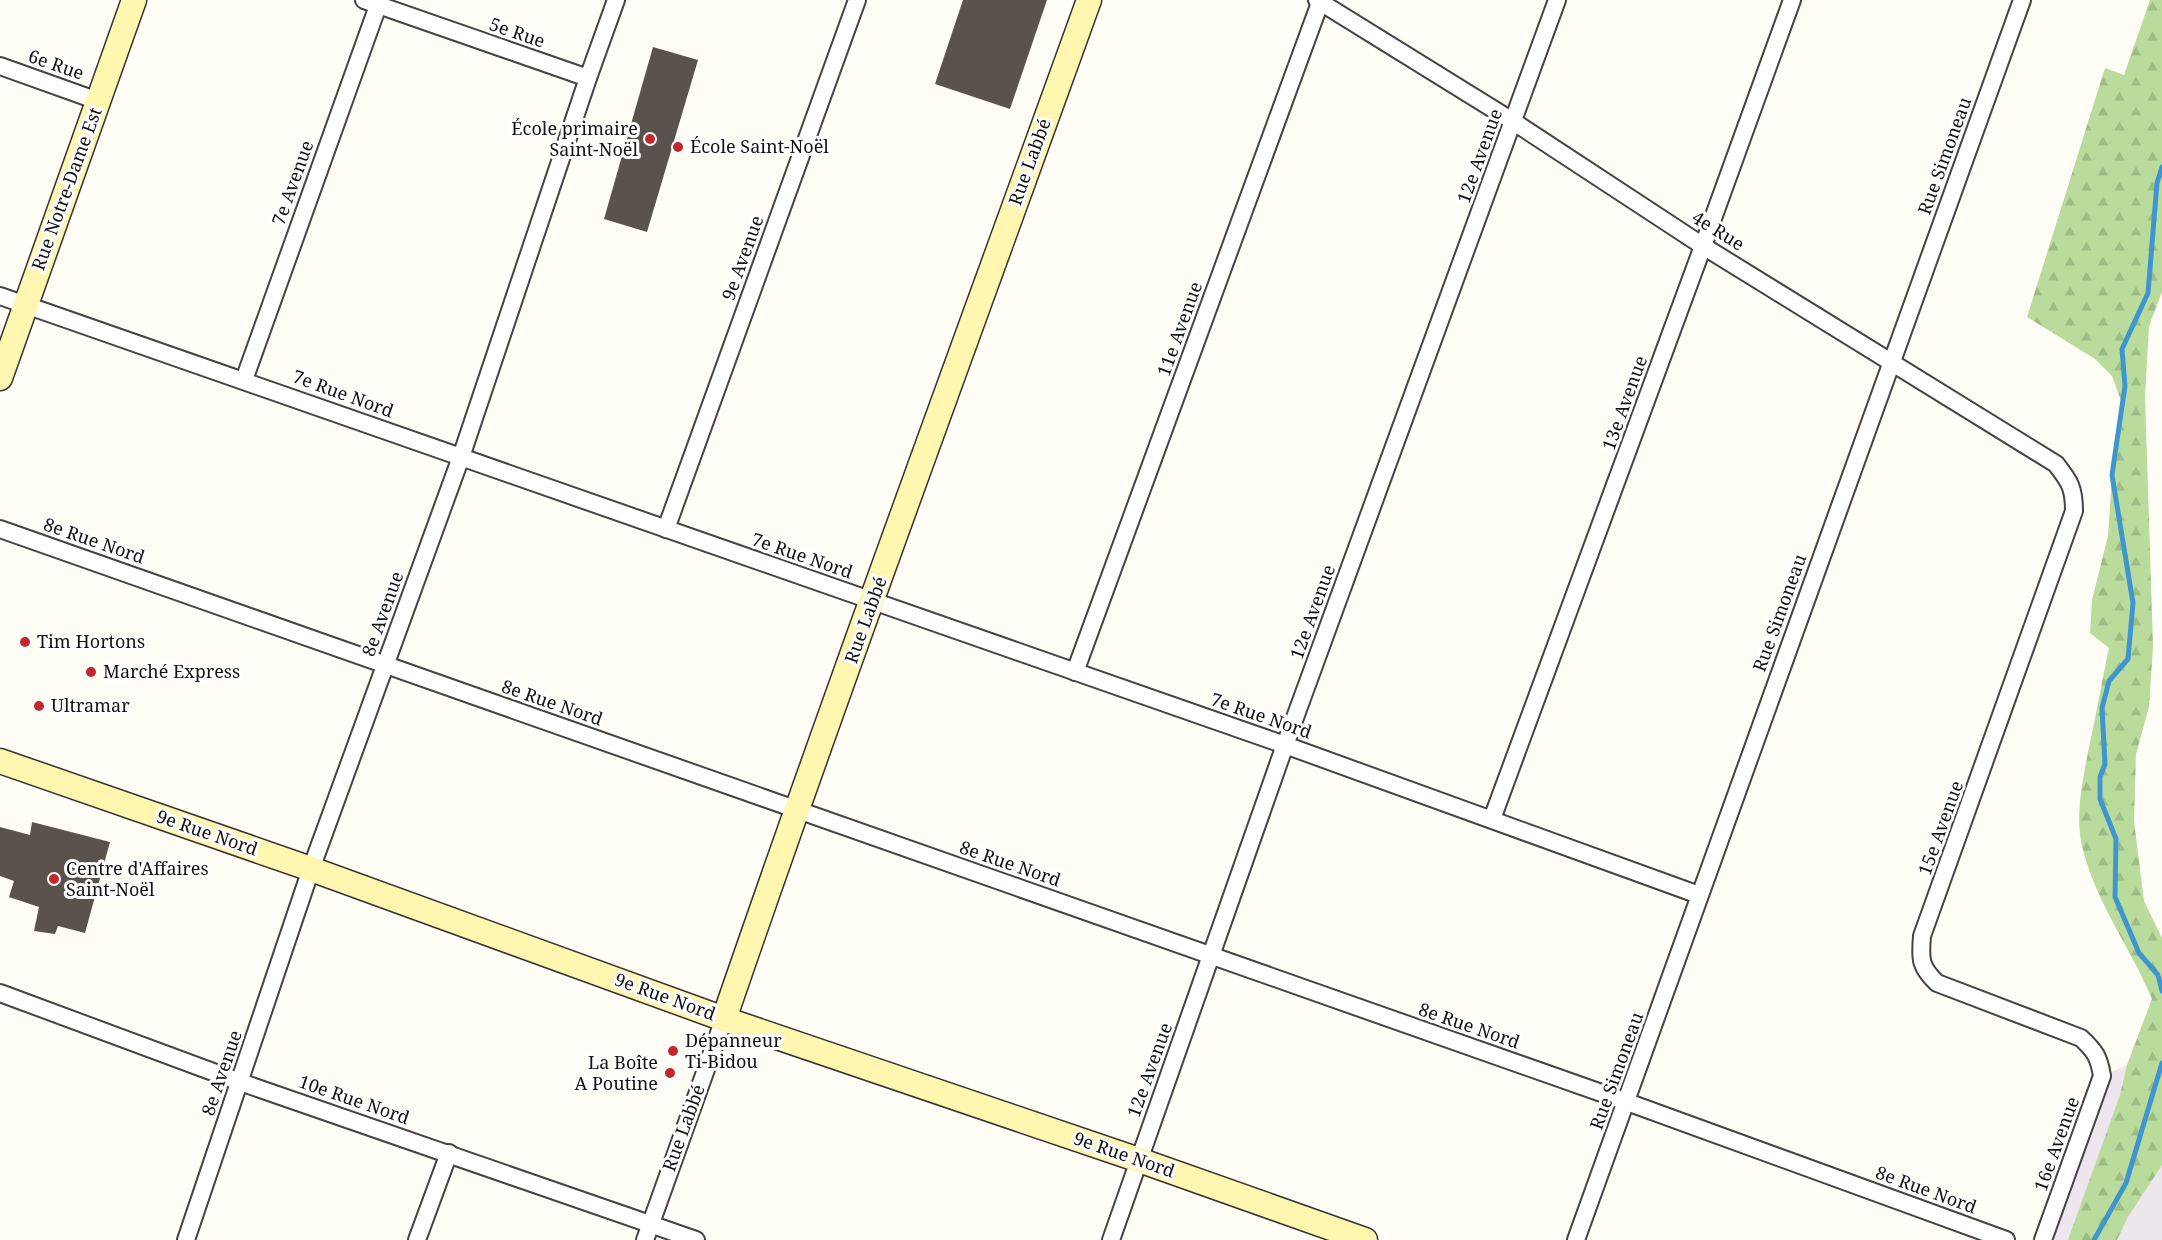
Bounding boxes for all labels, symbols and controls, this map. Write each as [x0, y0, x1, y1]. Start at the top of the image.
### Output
street label: 5e Rue [486, 11, 548, 53]
street label: 6e Rue [25, 43, 87, 85]
street label: Rue Simoneau [1912, 93, 1977, 218]
street label: Rue Notre-Dame Est [25, 104, 107, 274]
street label: 12e Avenue [1451, 105, 1507, 206]
street label: Rue Labbé [1002, 115, 1056, 208]
place label: École primaire Saint-Noël [511, 116, 638, 161]
marker: École primaire Saint-Noël [643, 132, 657, 146]
place label: École Saint-Noël [690, 134, 829, 158]
street label: 7e Avenue [266, 137, 319, 228]
marker: École Saint-Noël [671, 140, 685, 154]
street label: 4e Rue [1688, 205, 1749, 255]
street label: 9e Avenue [716, 212, 769, 303]
street label: 11e Avenue [1151, 278, 1207, 379]
street label: 13e Avenue [1596, 352, 1652, 453]
street label: 7e Rue Nord [290, 364, 397, 422]
street label: 8e Rue Nord [41, 512, 148, 569]
street label: 7e Rue Nord [749, 527, 856, 584]
street label: Rue Simoneau [1747, 550, 1812, 675]
street label: 12e Avenue [1284, 561, 1340, 662]
street label: 8e Avenue [356, 568, 409, 659]
street label: Rue Labbé [838, 573, 892, 666]
place label: Tim Hortons [37, 629, 145, 653]
marker: Tim Hortons [18, 635, 32, 649]
place label: Marché Express [103, 659, 240, 683]
marker: Marché Express [84, 665, 98, 679]
street label: 8e Rue Nord [499, 674, 606, 731]
street label: 7e Rue Nord [1208, 687, 1315, 744]
place label: Ultramar [51, 693, 130, 717]
marker: Ultramar [32, 699, 46, 713]
street label: 15e Avenue [1912, 777, 1968, 878]
street label: 9e Rue Nord [154, 804, 261, 861]
street label: 8e Rue Nord [957, 835, 1064, 892]
place label: Centre d'Affaires Saint-Noël [66, 856, 209, 901]
marker: Centre d'Affaires Saint-Noël [47, 872, 61, 886]
street label: 9e Rue Nord [612, 967, 719, 1025]
street label: 8e Rue Nord [1416, 997, 1523, 1054]
street label: Rue Simoneau [1584, 1008, 1649, 1133]
street label: 12e Avenue [1121, 1019, 1177, 1120]
street label: 8e Avenue [195, 1027, 247, 1119]
place label: Dépanneur Ti-Bidou [685, 1028, 782, 1073]
marker: Dépanneur Ti-Bidou [666, 1044, 680, 1058]
place label: La Boîte A Poutine [575, 1050, 658, 1095]
marker: La Boîte A Poutine [663, 1066, 677, 1080]
street label: 10e Rue Nord [296, 1069, 413, 1129]
street label: Rue Labbé [656, 1081, 710, 1174]
street label: 16e Avenue [2028, 1093, 2084, 1194]
street label: 9e Rue Nord [1071, 1126, 1178, 1183]
street label: 8e Rue Nord [1873, 1160, 1980, 1218]

